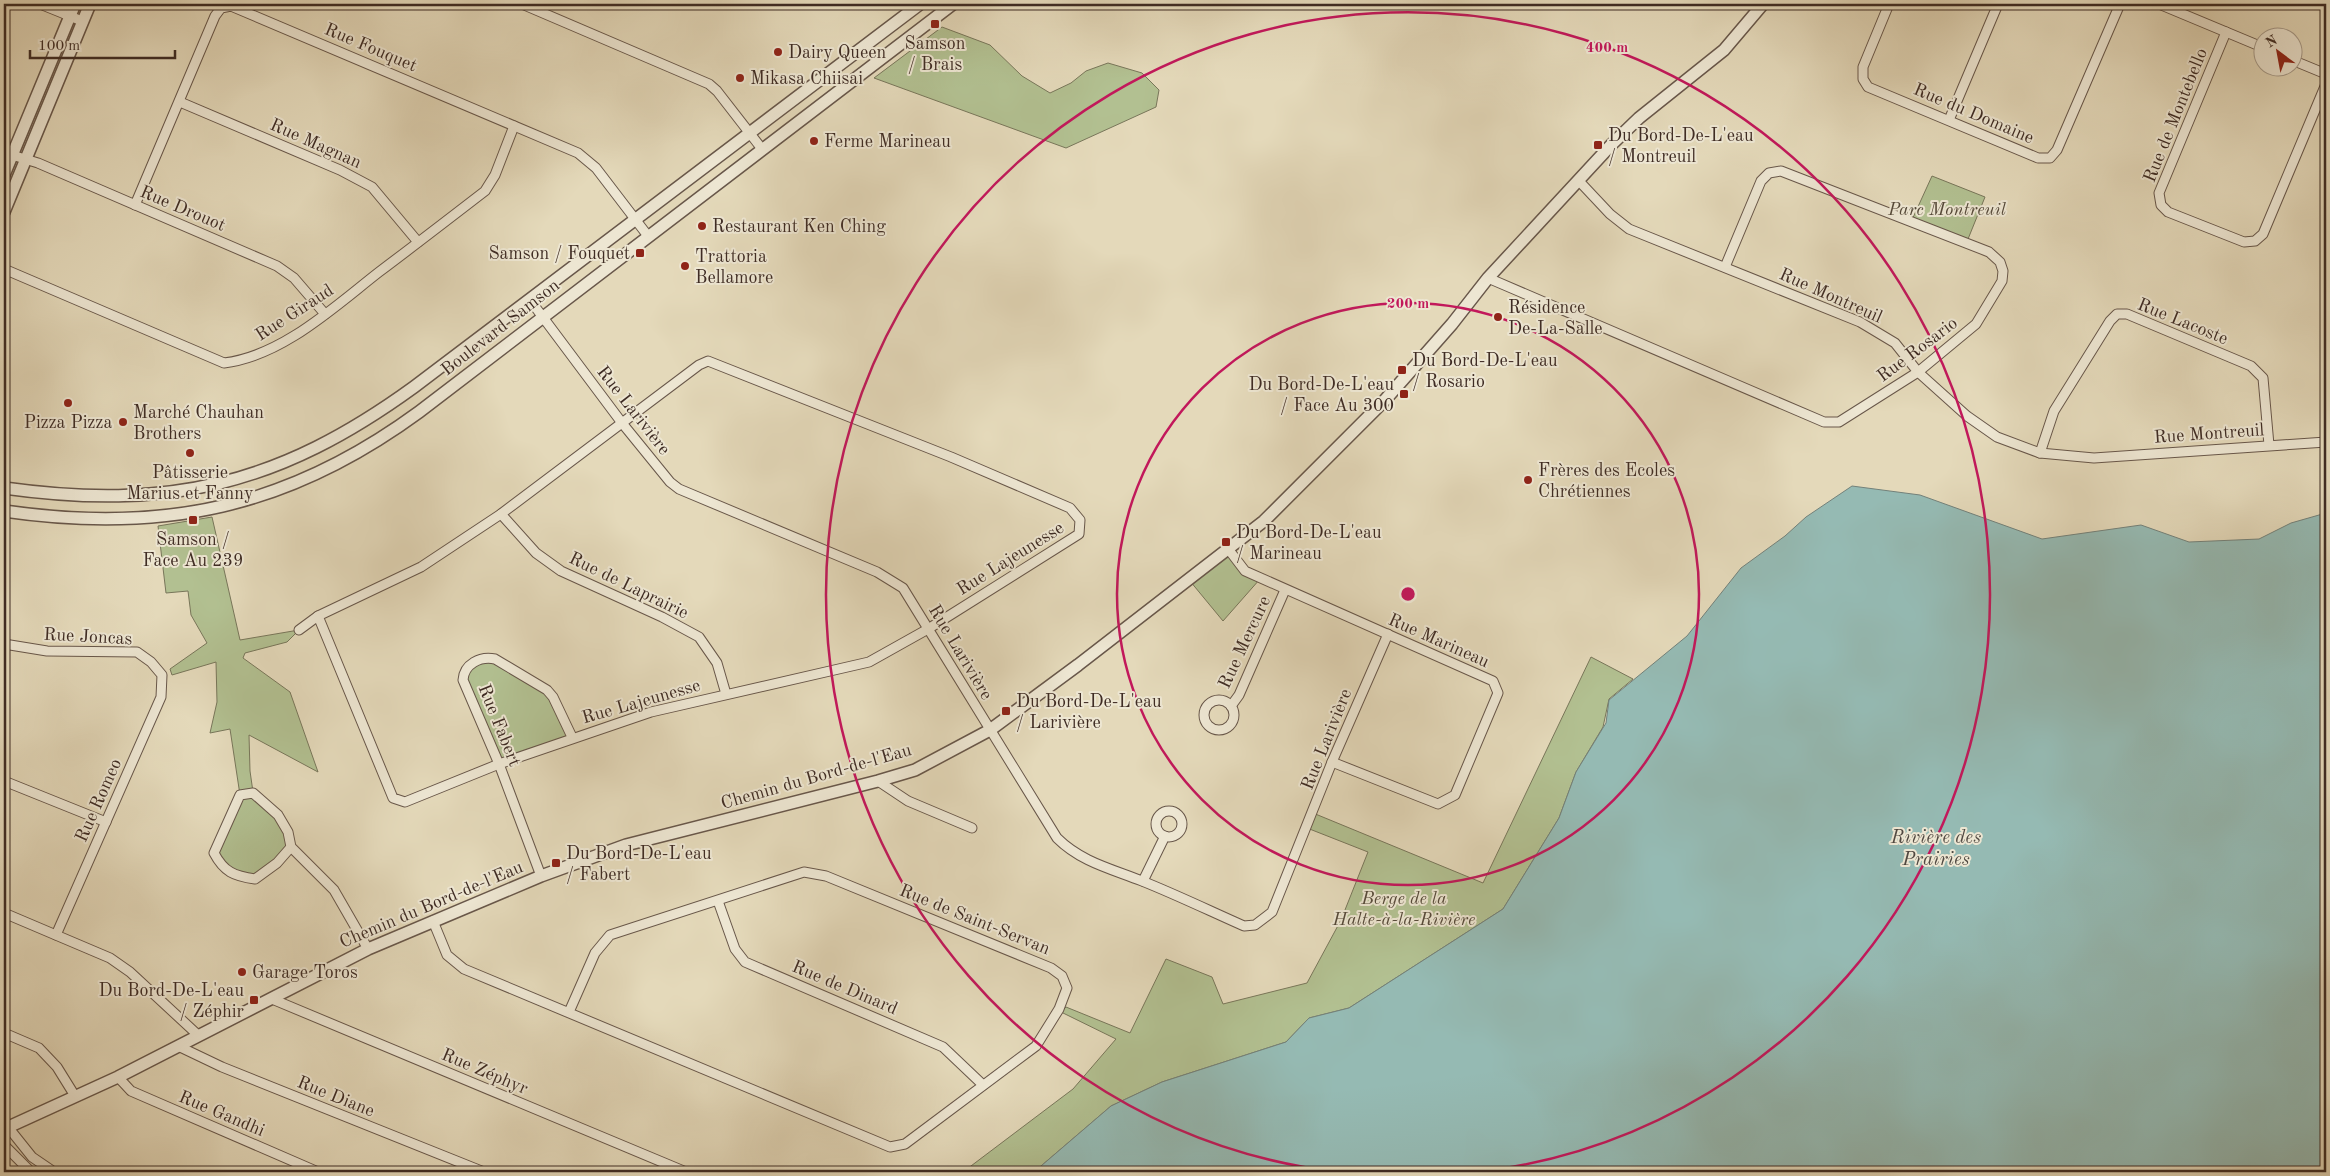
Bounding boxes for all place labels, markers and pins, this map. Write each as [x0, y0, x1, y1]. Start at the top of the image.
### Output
marker: Samson / Brais [929, 18, 941, 30]
place label: Samson / Brais [905, 35, 966, 74]
place label: Dairy Queen [788, 44, 887, 62]
marker: Dairy Queen [772, 46, 784, 58]
place label: Mikasa Chiisai [750, 70, 863, 88]
marker: Mikasa Chiisai [734, 72, 746, 84]
place label: Du Bord-De-L'eau / Montreuil [1608, 127, 1754, 166]
place label: Ferme Marineau [824, 133, 951, 151]
marker: Ferme Marineau [808, 135, 820, 147]
marker: Du Bord-De-L'eau / Montreuil [1592, 139, 1604, 151]
place label: Restaurant Ken Ching [712, 218, 886, 236]
marker: Restaurant Ken Ching [696, 220, 708, 232]
place label: Samson / Fouquet [488, 245, 630, 263]
marker: Samson / Fouquet [634, 247, 646, 259]
place label: Trattoria Bellamore [695, 248, 773, 287]
marker: Trattoria Bellamore [679, 260, 691, 272]
place label: Résidence De-La-Salle [1508, 299, 1603, 338]
marker: Résidence De-La-Salle [1492, 311, 1504, 323]
place label: Du Bord-De-L'eau / Rosario [1412, 352, 1558, 391]
marker: Du Bord-De-L'eau / Rosario [1396, 364, 1408, 376]
place label: Du Bord-De-L'eau / Face Au 300 [1248, 376, 1394, 415]
marker: Du Bord-De-L'eau / Face Au 300 [1398, 388, 1410, 400]
marker: Pizza Pizza [62, 397, 74, 409]
place label: Marché Chauhan Brothers [133, 404, 264, 443]
place label: Pizza Pizza [24, 414, 112, 432]
marker: Marché Chauhan Brothers [117, 416, 129, 428]
marker: Pâtisserie Marius et Fanny [184, 447, 196, 459]
place label: Frères des Ecoles Chrétiennes [1538, 462, 1675, 501]
place label: Pâtisserie Marius et Fanny [126, 464, 254, 503]
marker: Frères des Ecoles Chrétiennes [1522, 474, 1534, 486]
marker: Samson / Face Au 239 [187, 514, 199, 526]
place label: Du Bord-De-L'eau / Marineau [1236, 524, 1382, 563]
place label: Samson / Face Au 239 [143, 531, 243, 570]
marker: Du Bord-De-L'eau / Marineau [1220, 536, 1232, 548]
centre of rings [1399, 585, 1417, 603]
place label: Du Bord-De-L'eau / Larivière [1016, 693, 1162, 732]
marker: Du Bord-De-L'eau / Larivière [1000, 705, 1012, 717]
place label: Du Bord-De-L'eau / Fabert [566, 845, 712, 884]
marker: Du Bord-De-L'eau / Fabert [550, 857, 562, 869]
place label: Garage Toros [252, 964, 358, 982]
marker: Garage Toros [236, 966, 248, 978]
place label: Du Bord-De-L'eau / Zéphir [98, 982, 245, 1021]
marker: Du Bord-De-L'eau / Zéphir [248, 994, 260, 1006]

